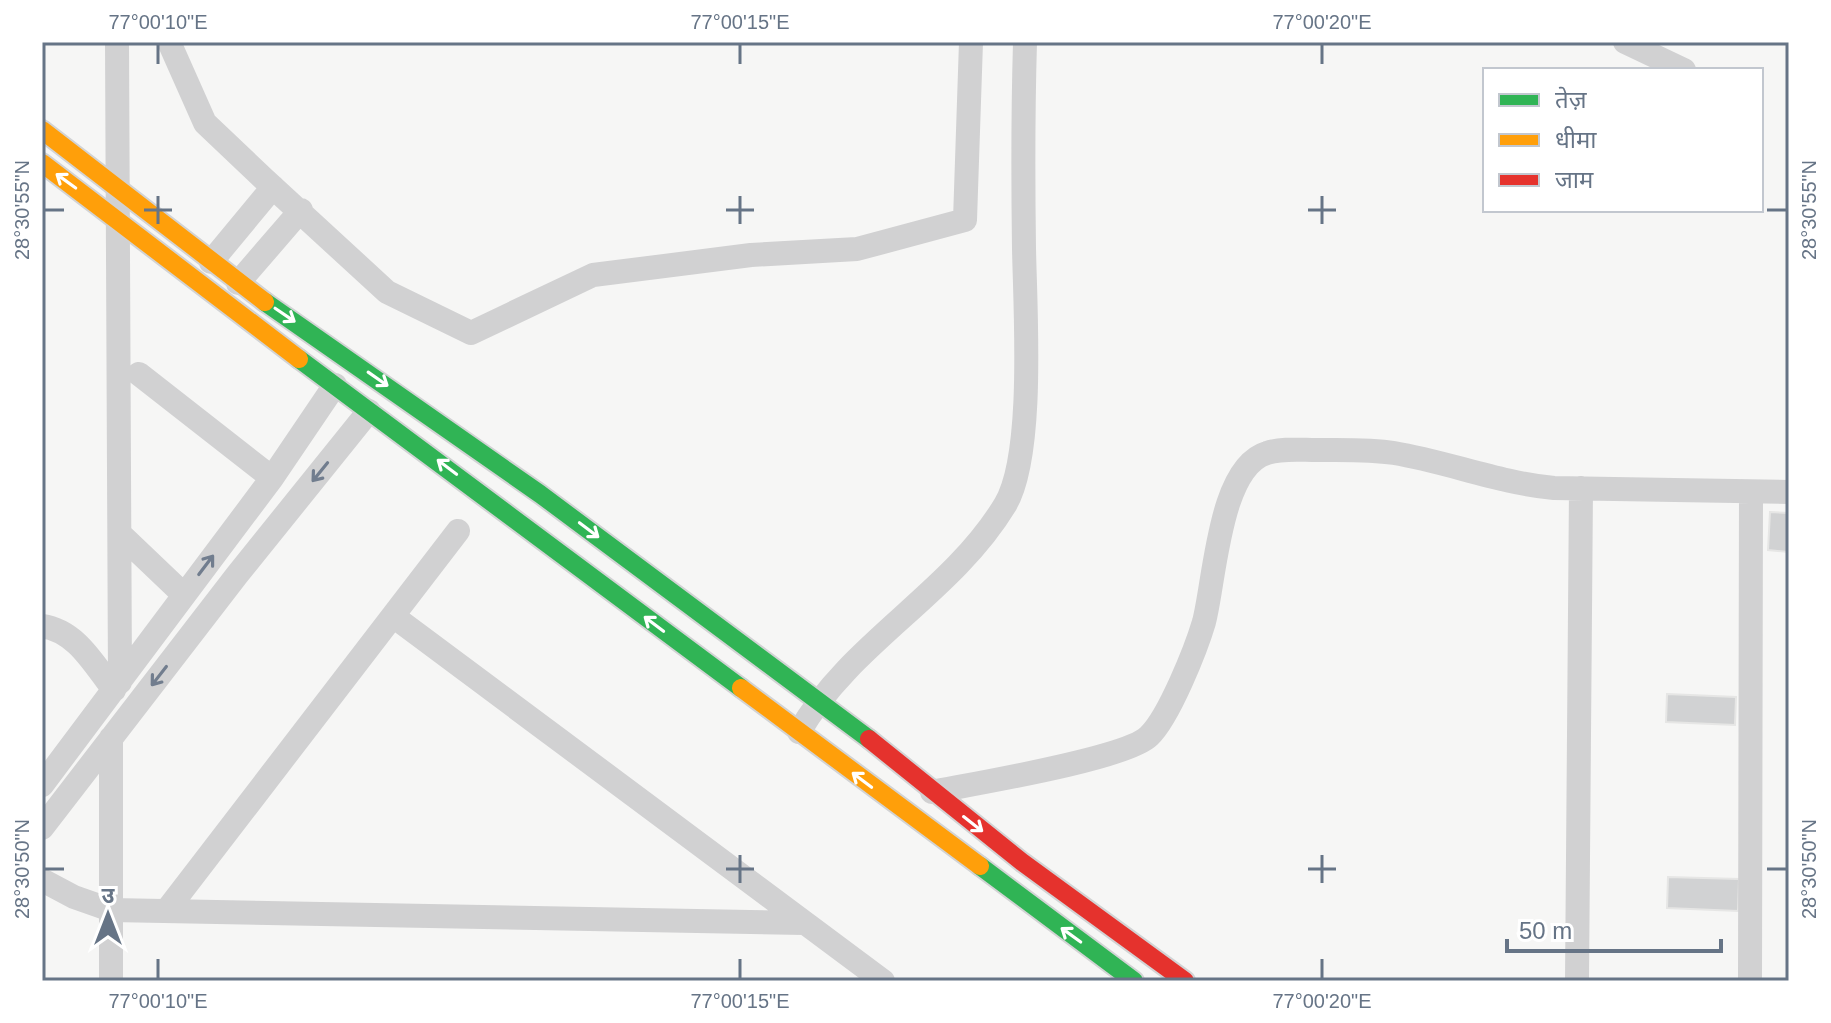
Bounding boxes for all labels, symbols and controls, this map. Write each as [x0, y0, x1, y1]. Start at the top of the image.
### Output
text: 77°00'10"E [109, 11, 208, 33]
text: 77°00'15"E [691, 11, 790, 33]
text: 77°00'20"E [1273, 11, 1372, 33]
legend [1483, 68, 1763, 212]
text: तेज़ [1555, 86, 1588, 113]
text: धीमा [1555, 126, 1597, 153]
text: 28°30'55"N [11, 160, 33, 260]
text: 28°30'55"N [1798, 160, 1820, 260]
text: जाम [1555, 166, 1594, 193]
one-way arrow [56, 173, 77, 190]
one-way arrow [273, 307, 296, 323]
one-way arrow [366, 371, 388, 387]
one-way arrow [437, 459, 458, 476]
one-way arrow [311, 461, 329, 482]
one-way arrow [578, 521, 599, 538]
one-way arrow [198, 555, 215, 577]
one-way arrow [644, 615, 666, 632]
one-way arrow [150, 665, 168, 686]
one-way arrow [852, 771, 874, 788]
one-way arrow [962, 815, 983, 833]
text: 28°30'50"N [11, 819, 33, 919]
text: 28°30'50"N [1798, 819, 1820, 919]
north arrow [68, 875, 148, 955]
text: उ [102, 883, 116, 908]
scale bar [1507, 903, 1721, 953]
text: 50 m [1519, 917, 1572, 944]
one-way arrow [1061, 926, 1082, 943]
text: 77°00'10"E [109, 990, 208, 1012]
text: 77°00'15"E [691, 990, 790, 1012]
text: 77°00'20"E [1273, 990, 1372, 1012]

